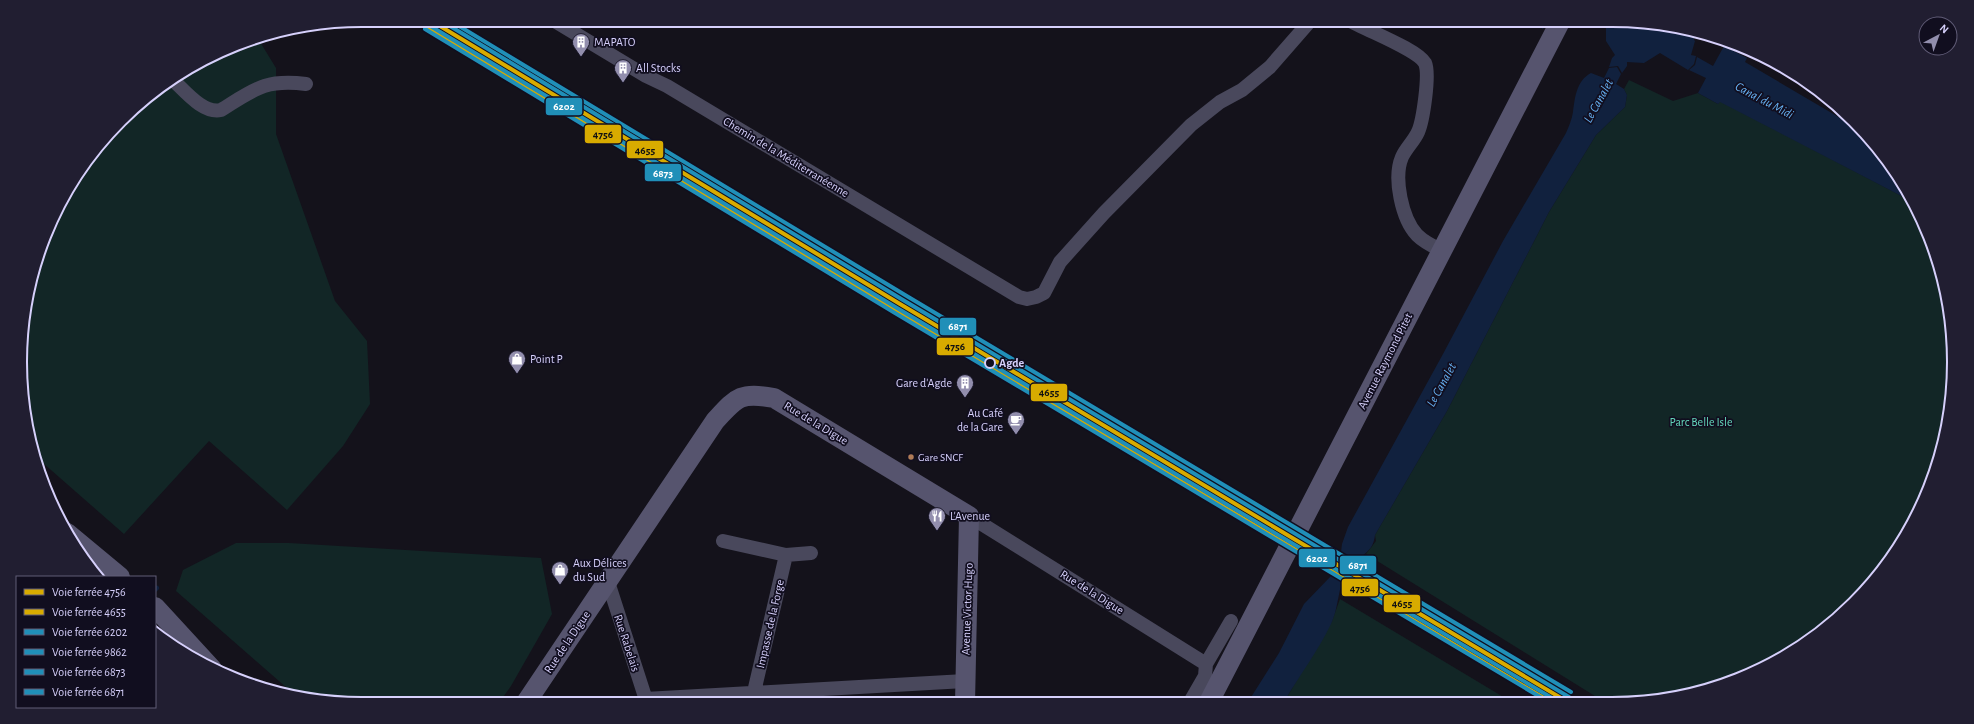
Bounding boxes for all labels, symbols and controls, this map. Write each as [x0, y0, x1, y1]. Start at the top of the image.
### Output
north arrow [1918, 16, 1958, 56]
text: N [1938, 22, 1951, 35]
building icon: MAPATO [571, 32, 591, 57]
place label: MAPATO [594, 36, 636, 48]
building icon: All Stocks [613, 58, 633, 83]
place label: All Stocks [636, 62, 681, 74]
water label: Le Canalet [1582, 76, 1617, 125]
water label: Canal du Midi [1733, 80, 1795, 122]
line badge: 6202 [545, 97, 583, 116]
text: 6202 [553, 101, 575, 112]
street label: Chemin de la Méditerranéenne [721, 115, 851, 199]
line badge: 4756 [584, 124, 622, 144]
text: 4756 [593, 129, 613, 140]
line badge: 4655 [626, 140, 664, 159]
text: 4655 [635, 145, 655, 156]
line badge: 6873 [644, 163, 682, 182]
text: 6873 [653, 168, 673, 179]
street label: Avenue Raymond Pitet [1356, 311, 1415, 411]
line badge: 6871 [939, 317, 977, 336]
text: 6871 [948, 321, 968, 332]
line badge: 4756 [936, 337, 974, 356]
text: 4756 [945, 341, 965, 352]
shop icon: Point P [507, 349, 527, 374]
place label: Point P [530, 353, 563, 365]
marker: Agde [984, 357, 996, 369]
place label: Agde [999, 357, 1024, 369]
water label: Le Canalet [1425, 360, 1460, 409]
building icon: Gare d'Agde [955, 373, 975, 398]
place label: Gare d'Agde [896, 377, 952, 389]
line badge: 4655 [1030, 383, 1068, 402]
text: 4655 [1039, 387, 1059, 398]
street label: Rue de la Digue [782, 399, 850, 447]
place label: Au Café de la Gare [957, 407, 1003, 433]
cafe icon: Au Café de la Gare [1006, 410, 1026, 435]
park label: Parc Belle Isle [1669, 416, 1733, 428]
marker: Gare SNCF [906, 452, 916, 462]
place label: Gare SNCF [918, 452, 963, 463]
restaurant icon: L'Avenue [927, 506, 947, 531]
place label: L'Avenue [950, 510, 990, 522]
line badge: 6202 [1298, 548, 1336, 568]
text: 6202 [1306, 553, 1328, 564]
line badge: 6871 [1339, 555, 1377, 575]
place label: Aux Délices du Sud [573, 557, 627, 583]
shop icon: Aux Délices du Sud [550, 560, 570, 585]
text: 6871 [1348, 560, 1368, 571]
street label: Avenue Victor Hugo [959, 562, 975, 655]
street label: Rue de la Digue [1058, 568, 1126, 616]
legend [16, 576, 156, 708]
street label: Impasse de la Forge [754, 578, 786, 670]
line badge: 4756 [1341, 578, 1379, 597]
text: 4756 [1350, 583, 1370, 594]
text: Voie ferrée 4756 [52, 586, 126, 598]
line badge: 4655 [1383, 594, 1421, 613]
text: 4655 [1392, 598, 1412, 609]
text: Voie ferrée 4655 [52, 606, 126, 618]
street label: Rue de la Digue [542, 609, 592, 675]
street label: Rue Rabelais [612, 613, 642, 673]
text: Voie ferrée 6202 [52, 626, 128, 638]
text: Voie ferrée 9862 [52, 646, 127, 658]
text: Voie ferrée 6873 [52, 666, 126, 678]
text: Voie ferrée 6871 [52, 686, 125, 698]

